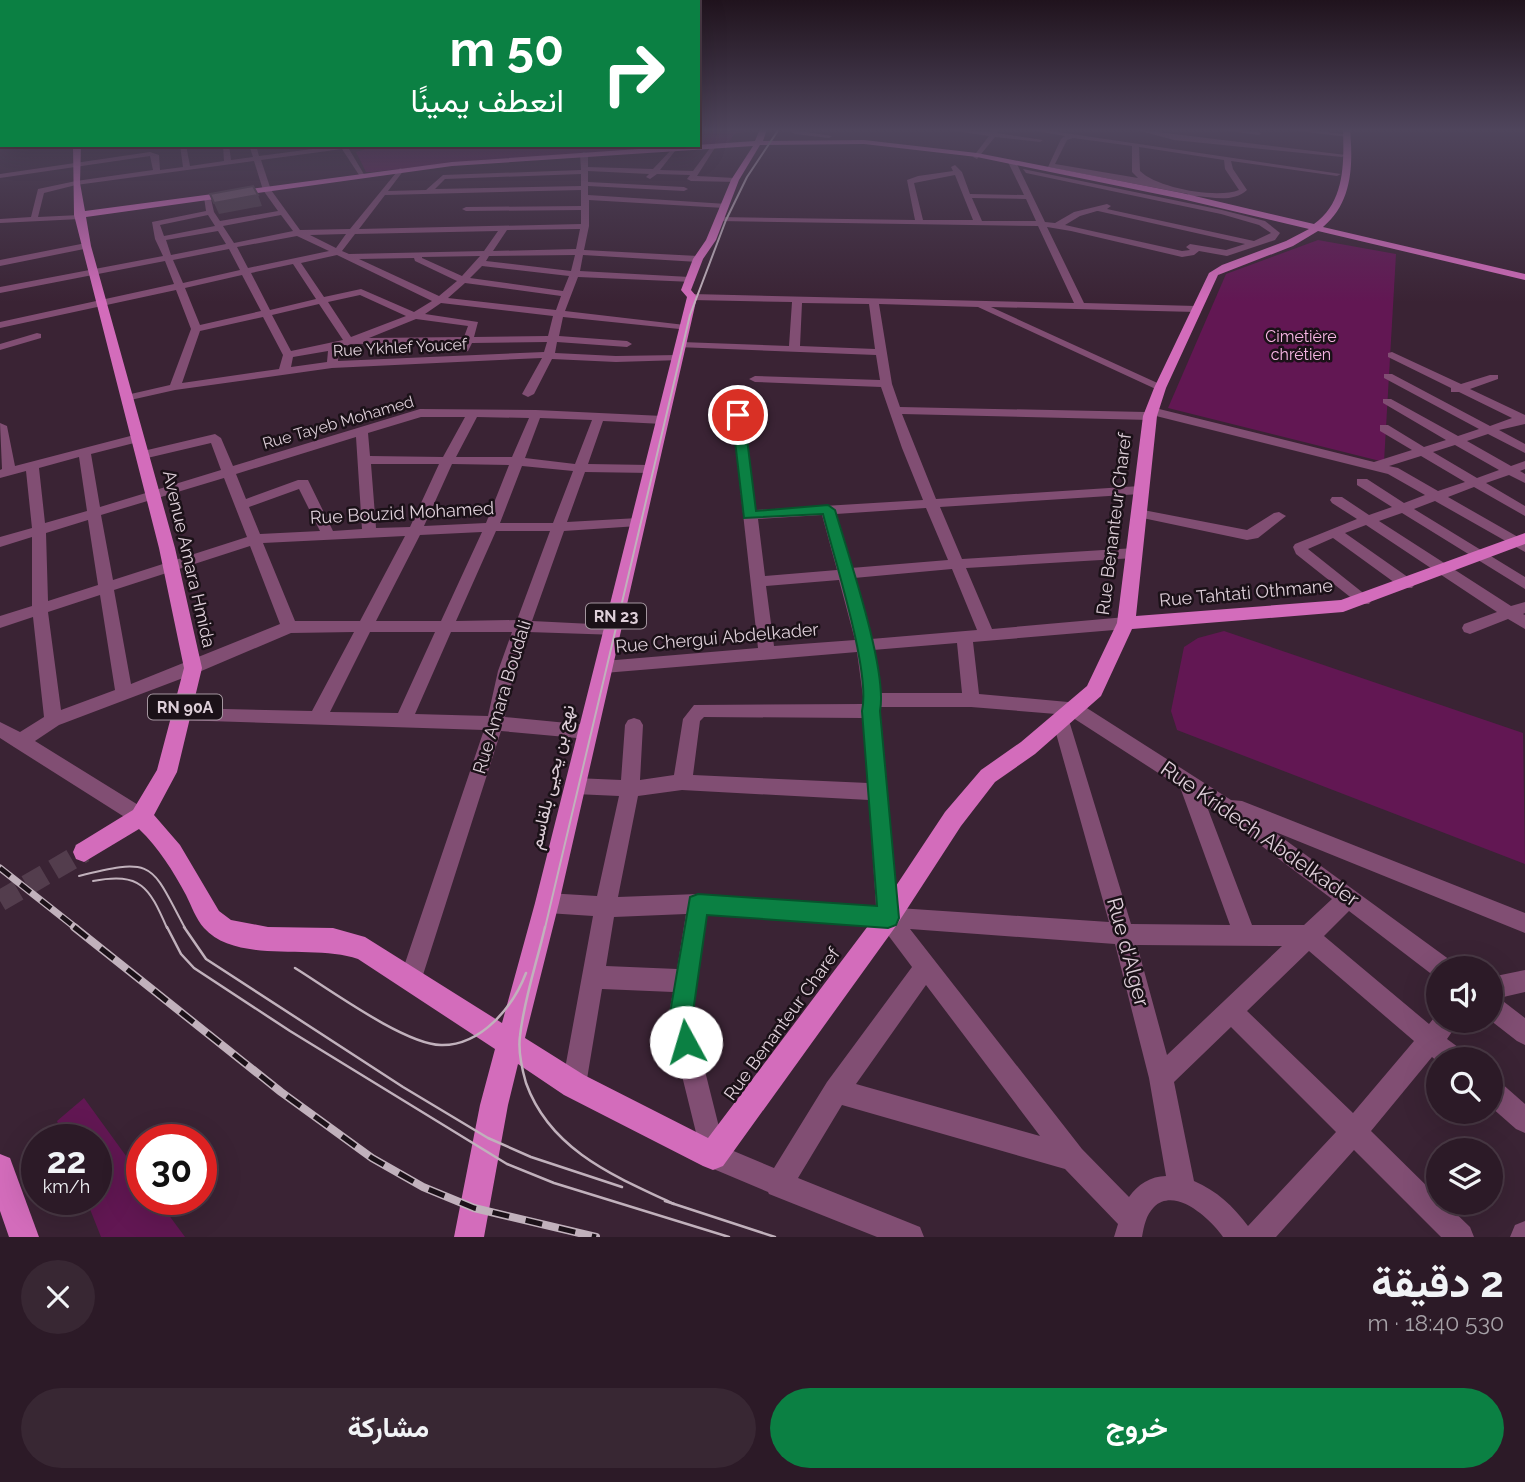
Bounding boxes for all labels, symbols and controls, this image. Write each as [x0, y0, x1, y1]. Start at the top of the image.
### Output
text: 50 m [449, 20, 564, 77]
icon: right [588, 28, 679, 119]
text: انعطف يمينًا [411, 82, 564, 119]
park label: Cimetière chrétien [1265, 327, 1337, 364]
street label: Rue Ykhlef Youcef [332, 334, 468, 361]
pin [708, 385, 768, 445]
street label: Rue Tayeb Mohamed [260, 392, 416, 453]
icon: arrive [719, 396, 757, 434]
street label: Rue Benanteur Charef [1092, 431, 1135, 616]
street label: Avenue Amara Hmida [159, 468, 220, 650]
street label: Rue Bouzid Mohamed [309, 497, 495, 528]
street label: Rue Tahtati Othmane [1158, 574, 1334, 611]
road number: RN 23 [586, 604, 646, 628]
street label: Rue Amara Boudali [468, 618, 535, 776]
street label: Rue Chergui Abdelkader [614, 618, 820, 657]
road number: RN 90A [148, 694, 222, 720]
street label: نهج بن يحيى بلقاسم [525, 703, 580, 852]
street label: Rue Kridech Abdelkader [1156, 756, 1365, 912]
street label: Rue d'Alger [1102, 894, 1155, 1010]
street label: Rue Benanteur Charef [719, 942, 845, 1104]
map controls [1426, 956, 1503, 1215]
button: sound [1426, 956, 1503, 1033]
position arrow [649, 1005, 723, 1079]
button: search [1426, 1047, 1503, 1124]
speed limit sign: 30 [126, 1124, 217, 1215]
button: layers [1426, 1138, 1503, 1215]
text: 22 [47, 1140, 86, 1181]
text: km/h [43, 1176, 90, 1197]
text: 2 دقيقة [1371, 1258, 1504, 1307]
button: close [21, 1260, 95, 1334]
text: 530 m · 18:40 [1368, 1309, 1504, 1336]
button: مشاركة [21, 1388, 756, 1468]
button: خروج [770, 1388, 1504, 1468]

